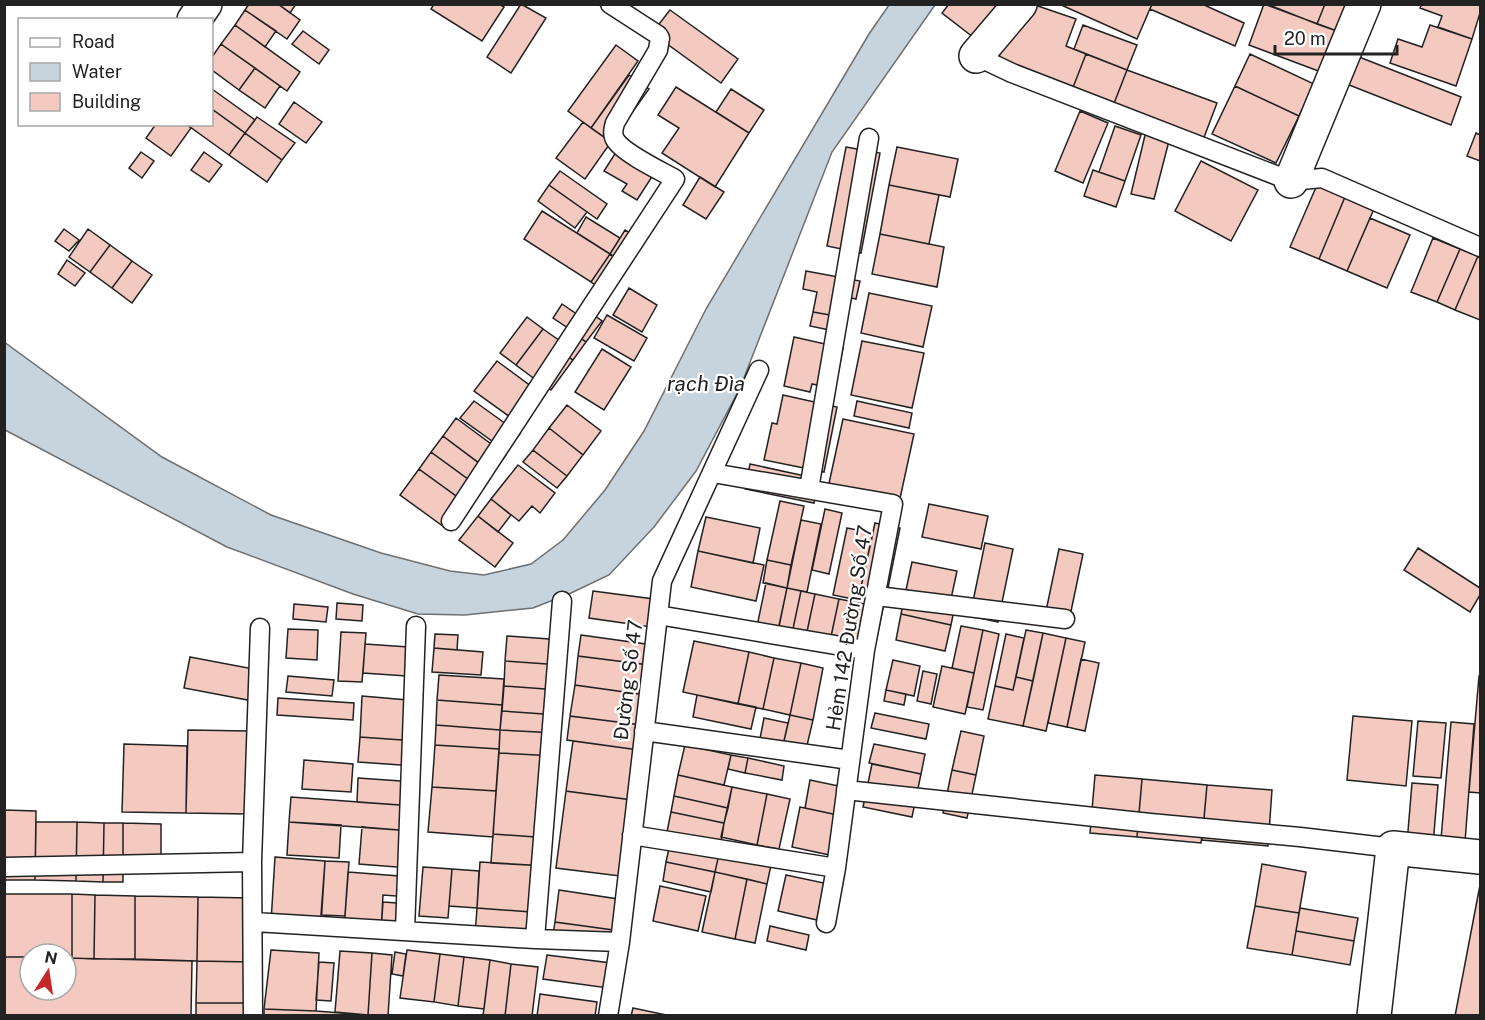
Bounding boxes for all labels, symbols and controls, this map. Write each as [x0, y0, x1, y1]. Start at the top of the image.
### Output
legend [18, 18, 213, 126]
scale bar [1275, 18, 1396, 56]
text: 20 m [1284, 28, 1326, 49]
text: Road [72, 31, 115, 52]
text: Water [72, 61, 122, 82]
text: Building [72, 91, 141, 112]
water label: rạch Đìa [667, 371, 745, 396]
street label: Hẻm 142 Đường Số 47 [821, 523, 877, 733]
street label: Đường Số 47 [609, 618, 647, 742]
north arrow [18, 942, 78, 1002]
text: N [43, 947, 59, 968]

